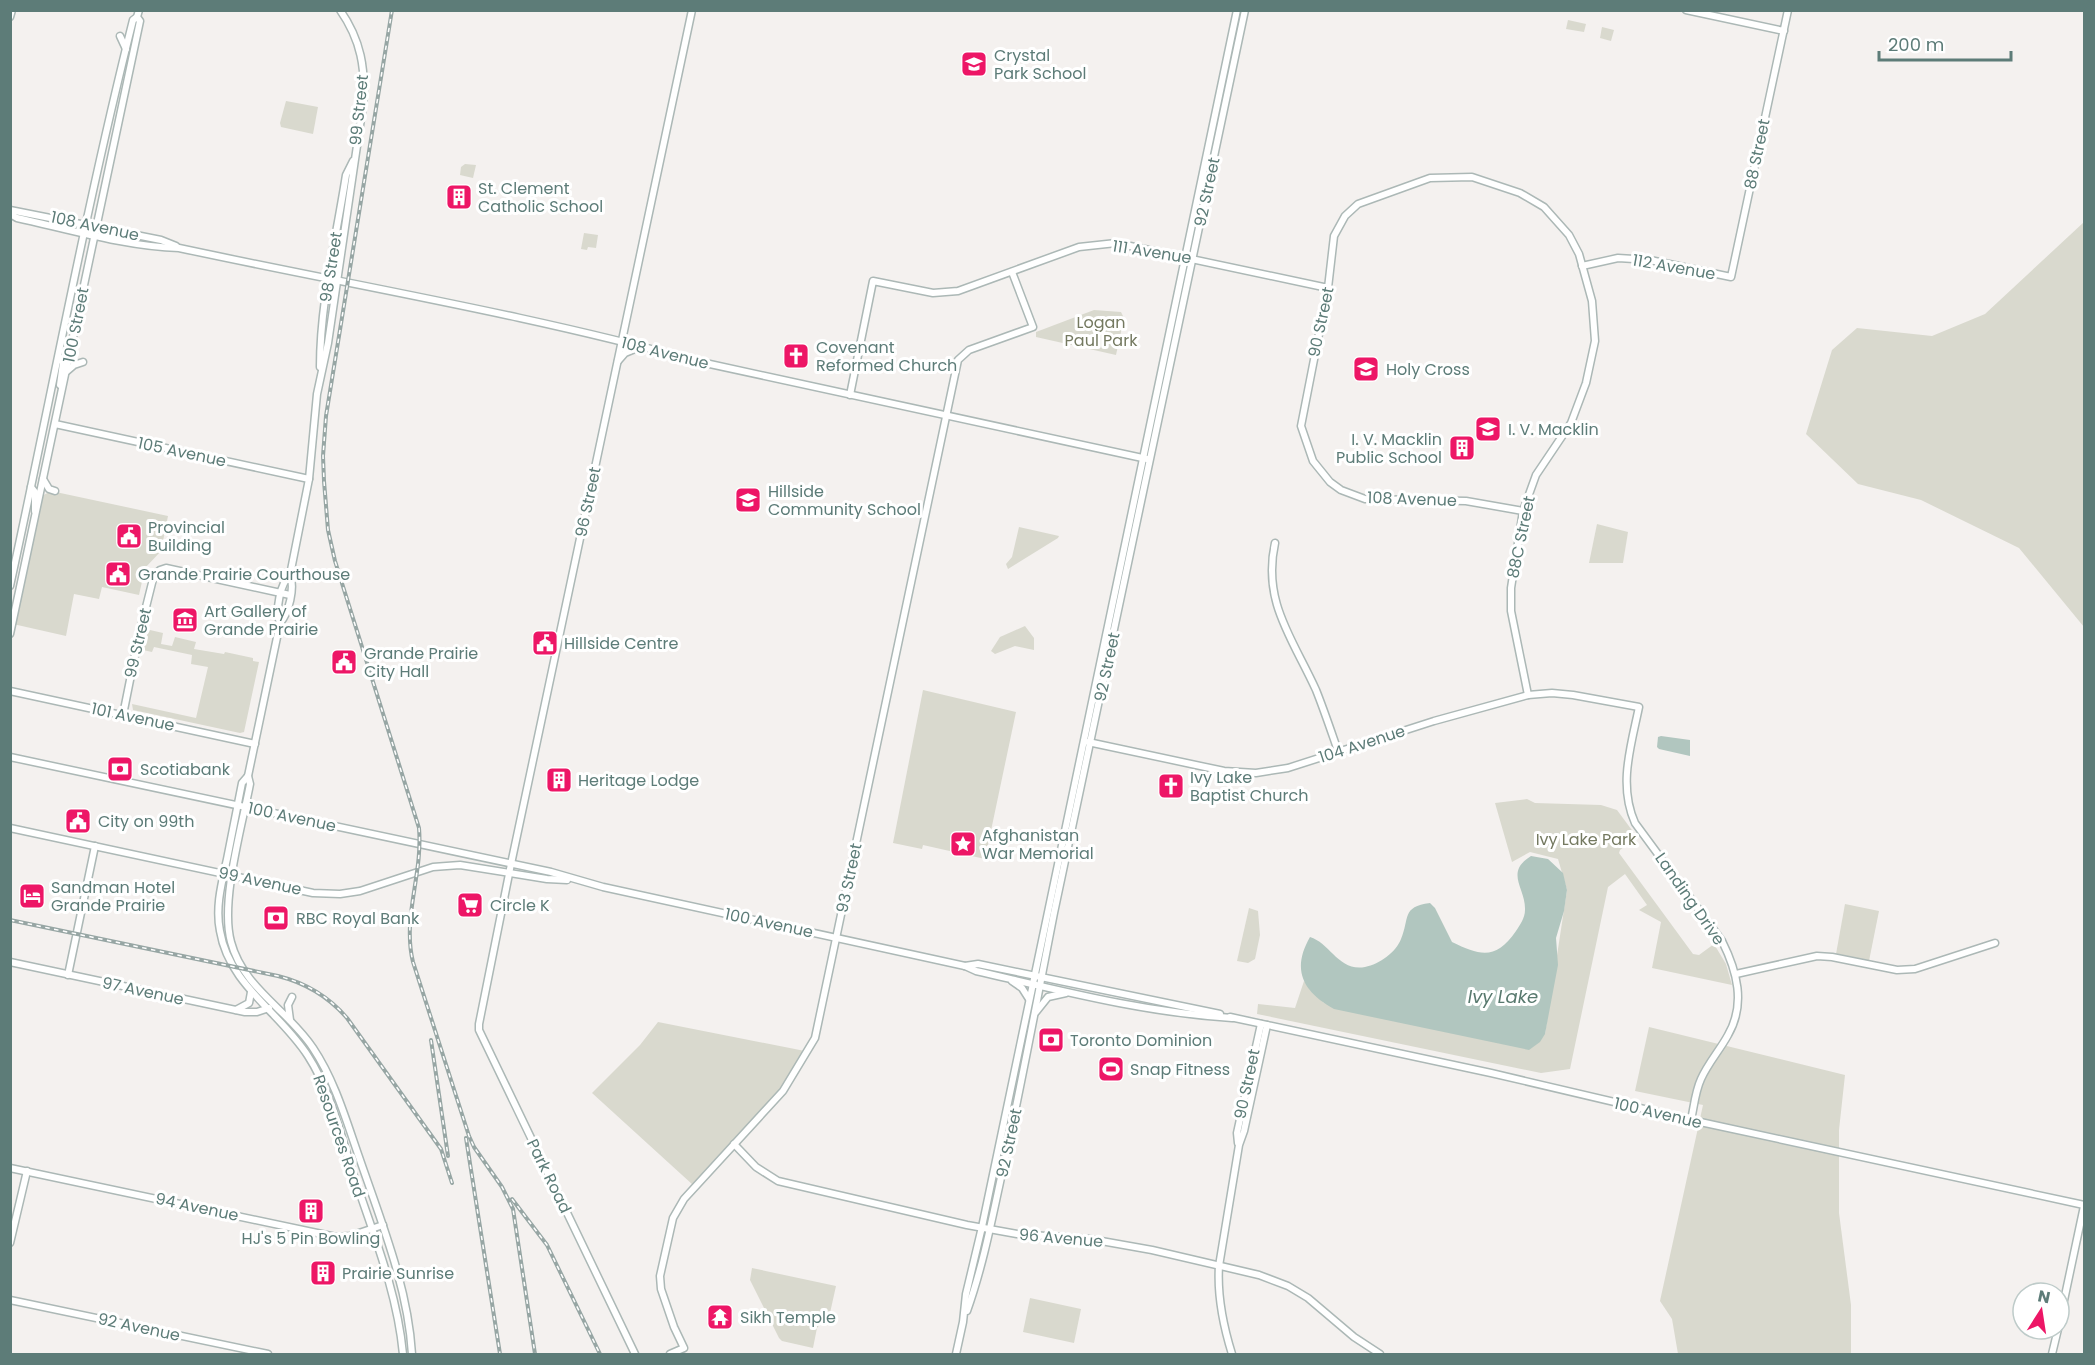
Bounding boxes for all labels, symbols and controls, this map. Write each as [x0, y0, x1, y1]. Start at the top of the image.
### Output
scale bar [1879, 24, 2011, 62]
text: 200 m [1888, 32, 1944, 57]
place label: Crystal Park School [994, 44, 1086, 85]
school or university icon: Crystal Park School [959, 49, 989, 79]
street label: 99 Street [344, 73, 374, 147]
street label: 88 Street [1738, 117, 1776, 191]
street label: 92 Street [1188, 155, 1226, 229]
place label: St. Clement Catholic School [478, 177, 603, 218]
building icon: St. Clement Catholic School [444, 182, 474, 212]
street label: 108 Avenue [49, 205, 141, 247]
street label: 98 Street [314, 230, 348, 304]
street label: 111 Avenue [1111, 234, 1193, 270]
street label: 112 Avenue [1631, 248, 1717, 286]
street label: 100 Street [57, 285, 95, 365]
street label: 90 Street [1302, 285, 1340, 359]
park label: Logan Paul Park [1065, 311, 1138, 352]
street label: 108 Avenue [619, 331, 711, 375]
place label: Covenant Reformed Church [816, 336, 957, 377]
church icon: Covenant Reformed Church [781, 341, 811, 371]
school or university icon: Holy Cross [1351, 354, 1381, 384]
place label: Holy Cross [1386, 358, 1470, 381]
school or university icon: I. V. Macklin [1473, 414, 1503, 444]
place label: I. V. Macklin [1508, 418, 1599, 441]
place label: I. V. Macklin Public School [1336, 428, 1442, 469]
street label: 105 Avenue [136, 431, 228, 473]
building icon: I. V. Macklin Public School [1447, 433, 1477, 463]
street label: 96 Street [569, 465, 607, 539]
place label: Hillside Community School [768, 480, 921, 521]
school or university icon: Hillside Community School [733, 485, 763, 515]
street label: 108 Avenue [1367, 486, 1457, 512]
street label: 88C Street [1501, 494, 1541, 580]
place label: Provincial Building [148, 516, 225, 557]
public building icon: Provincial Building [114, 521, 144, 551]
public building icon: Grande Prairie Courthouse [103, 559, 133, 589]
place label: Grande Prairie Courthouse [138, 563, 350, 586]
place label: Art Gallery of Grande Prairie [204, 600, 318, 641]
museum icon: Art Gallery of Grande Prairie [170, 605, 200, 635]
street label: 99 Street [119, 606, 157, 680]
public building icon: Hillside Centre [530, 628, 560, 658]
street label: 92 Street [1088, 630, 1126, 704]
place label: Hillside Centre [564, 632, 678, 655]
place label: Grande Prairie City Hall [364, 642, 478, 683]
public building icon: Grande Prairie City Hall [329, 647, 359, 677]
street label: 101 Avenue [89, 697, 177, 737]
street label: 104 Avenue [1316, 719, 1408, 769]
bank icon: Scotiabank [105, 754, 135, 784]
place label: Scotiabank [140, 758, 231, 781]
building icon: Heritage Lodge [544, 765, 574, 795]
place label: Ivy Lake Baptist Church [1190, 766, 1308, 807]
place label: Heritage Lodge [578, 769, 699, 792]
church icon: Ivy Lake Baptist Church [1156, 771, 1186, 801]
street label: 100 Avenue [246, 796, 338, 838]
public building icon: City on 99th [63, 806, 93, 836]
place label: City on 99th [98, 810, 194, 833]
place label: Afghanistan War Memorial [982, 824, 1094, 865]
park label: Ivy Lake Park [1536, 828, 1637, 851]
place icon: Afghanistan War Memorial [948, 829, 978, 859]
street label: 93 Street [830, 841, 868, 915]
street label: Landing Drive [1650, 848, 1730, 950]
street label: 99 Avenue [216, 861, 304, 901]
place label: Sandman Hotel Grande Prairie [51, 876, 175, 917]
hotel icon: Sandman Hotel Grande Prairie [17, 881, 47, 911]
supermarket icon: Circle K [455, 890, 485, 920]
place label: Circle K [490, 894, 550, 917]
street label: 100 Avenue [723, 902, 815, 944]
bank icon: RBC Royal Bank [261, 903, 291, 933]
place label: RBC Royal Bank [296, 907, 420, 930]
street label: 97 Avenue [100, 971, 186, 1011]
water label: Ivy Lake [1468, 984, 1538, 1009]
bank icon: Toronto Dominion [1036, 1025, 1066, 1055]
place label: Toronto Dominion [1070, 1029, 1212, 1052]
street label: 90 Street [1228, 1047, 1266, 1121]
sports icon: Snap Fitness [1096, 1054, 1126, 1084]
place label: Snap Fitness [1130, 1058, 1230, 1081]
street label: Resources Road [307, 1072, 371, 1200]
street label: 100 Avenue [1612, 1092, 1704, 1134]
street label: 92 Street [990, 1106, 1028, 1180]
street label: Park Road [521, 1135, 577, 1217]
street label: 94 Avenue [153, 1187, 241, 1227]
building icon: HJ's 5 Pin Bowling [296, 1196, 326, 1226]
street label: 96 Avenue [1018, 1223, 1104, 1253]
place label: HJ's 5 Pin Bowling [242, 1227, 380, 1250]
building icon: Prairie Sunrise [308, 1258, 338, 1288]
place label: Prairie Sunrise [342, 1262, 454, 1285]
north arrow [2011, 1281, 2071, 1341]
text: N [2036, 1284, 2052, 1309]
temple icon: Sikh Temple [705, 1302, 735, 1332]
place label: Sikh Temple [740, 1306, 836, 1329]
street label: 92 Avenue [96, 1307, 182, 1347]

